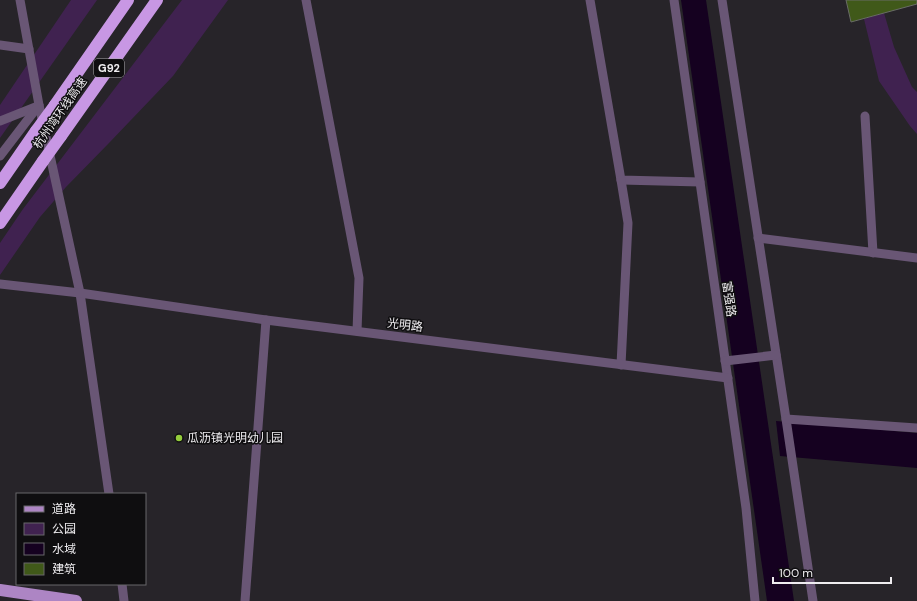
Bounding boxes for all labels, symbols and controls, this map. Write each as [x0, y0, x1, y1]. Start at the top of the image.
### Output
road number: G92 [94, 59, 124, 77]
street label: 杭州湾环线高速 [29, 74, 91, 152]
street label: 富强路 [719, 280, 739, 318]
street label: 光明路 [386, 315, 424, 335]
place label: 瓜沥镇光明幼儿园 [187, 430, 283, 446]
marker: 瓜沥镇光明幼儿园 [174, 433, 184, 443]
legend [16, 493, 146, 585]
text: 道路 [52, 501, 76, 517]
text: 公园 [52, 521, 76, 537]
text: 水域 [52, 541, 76, 557]
scale bar [773, 559, 891, 585]
text: 建筑 [52, 561, 76, 577]
text: 100 m [779, 565, 813, 581]

